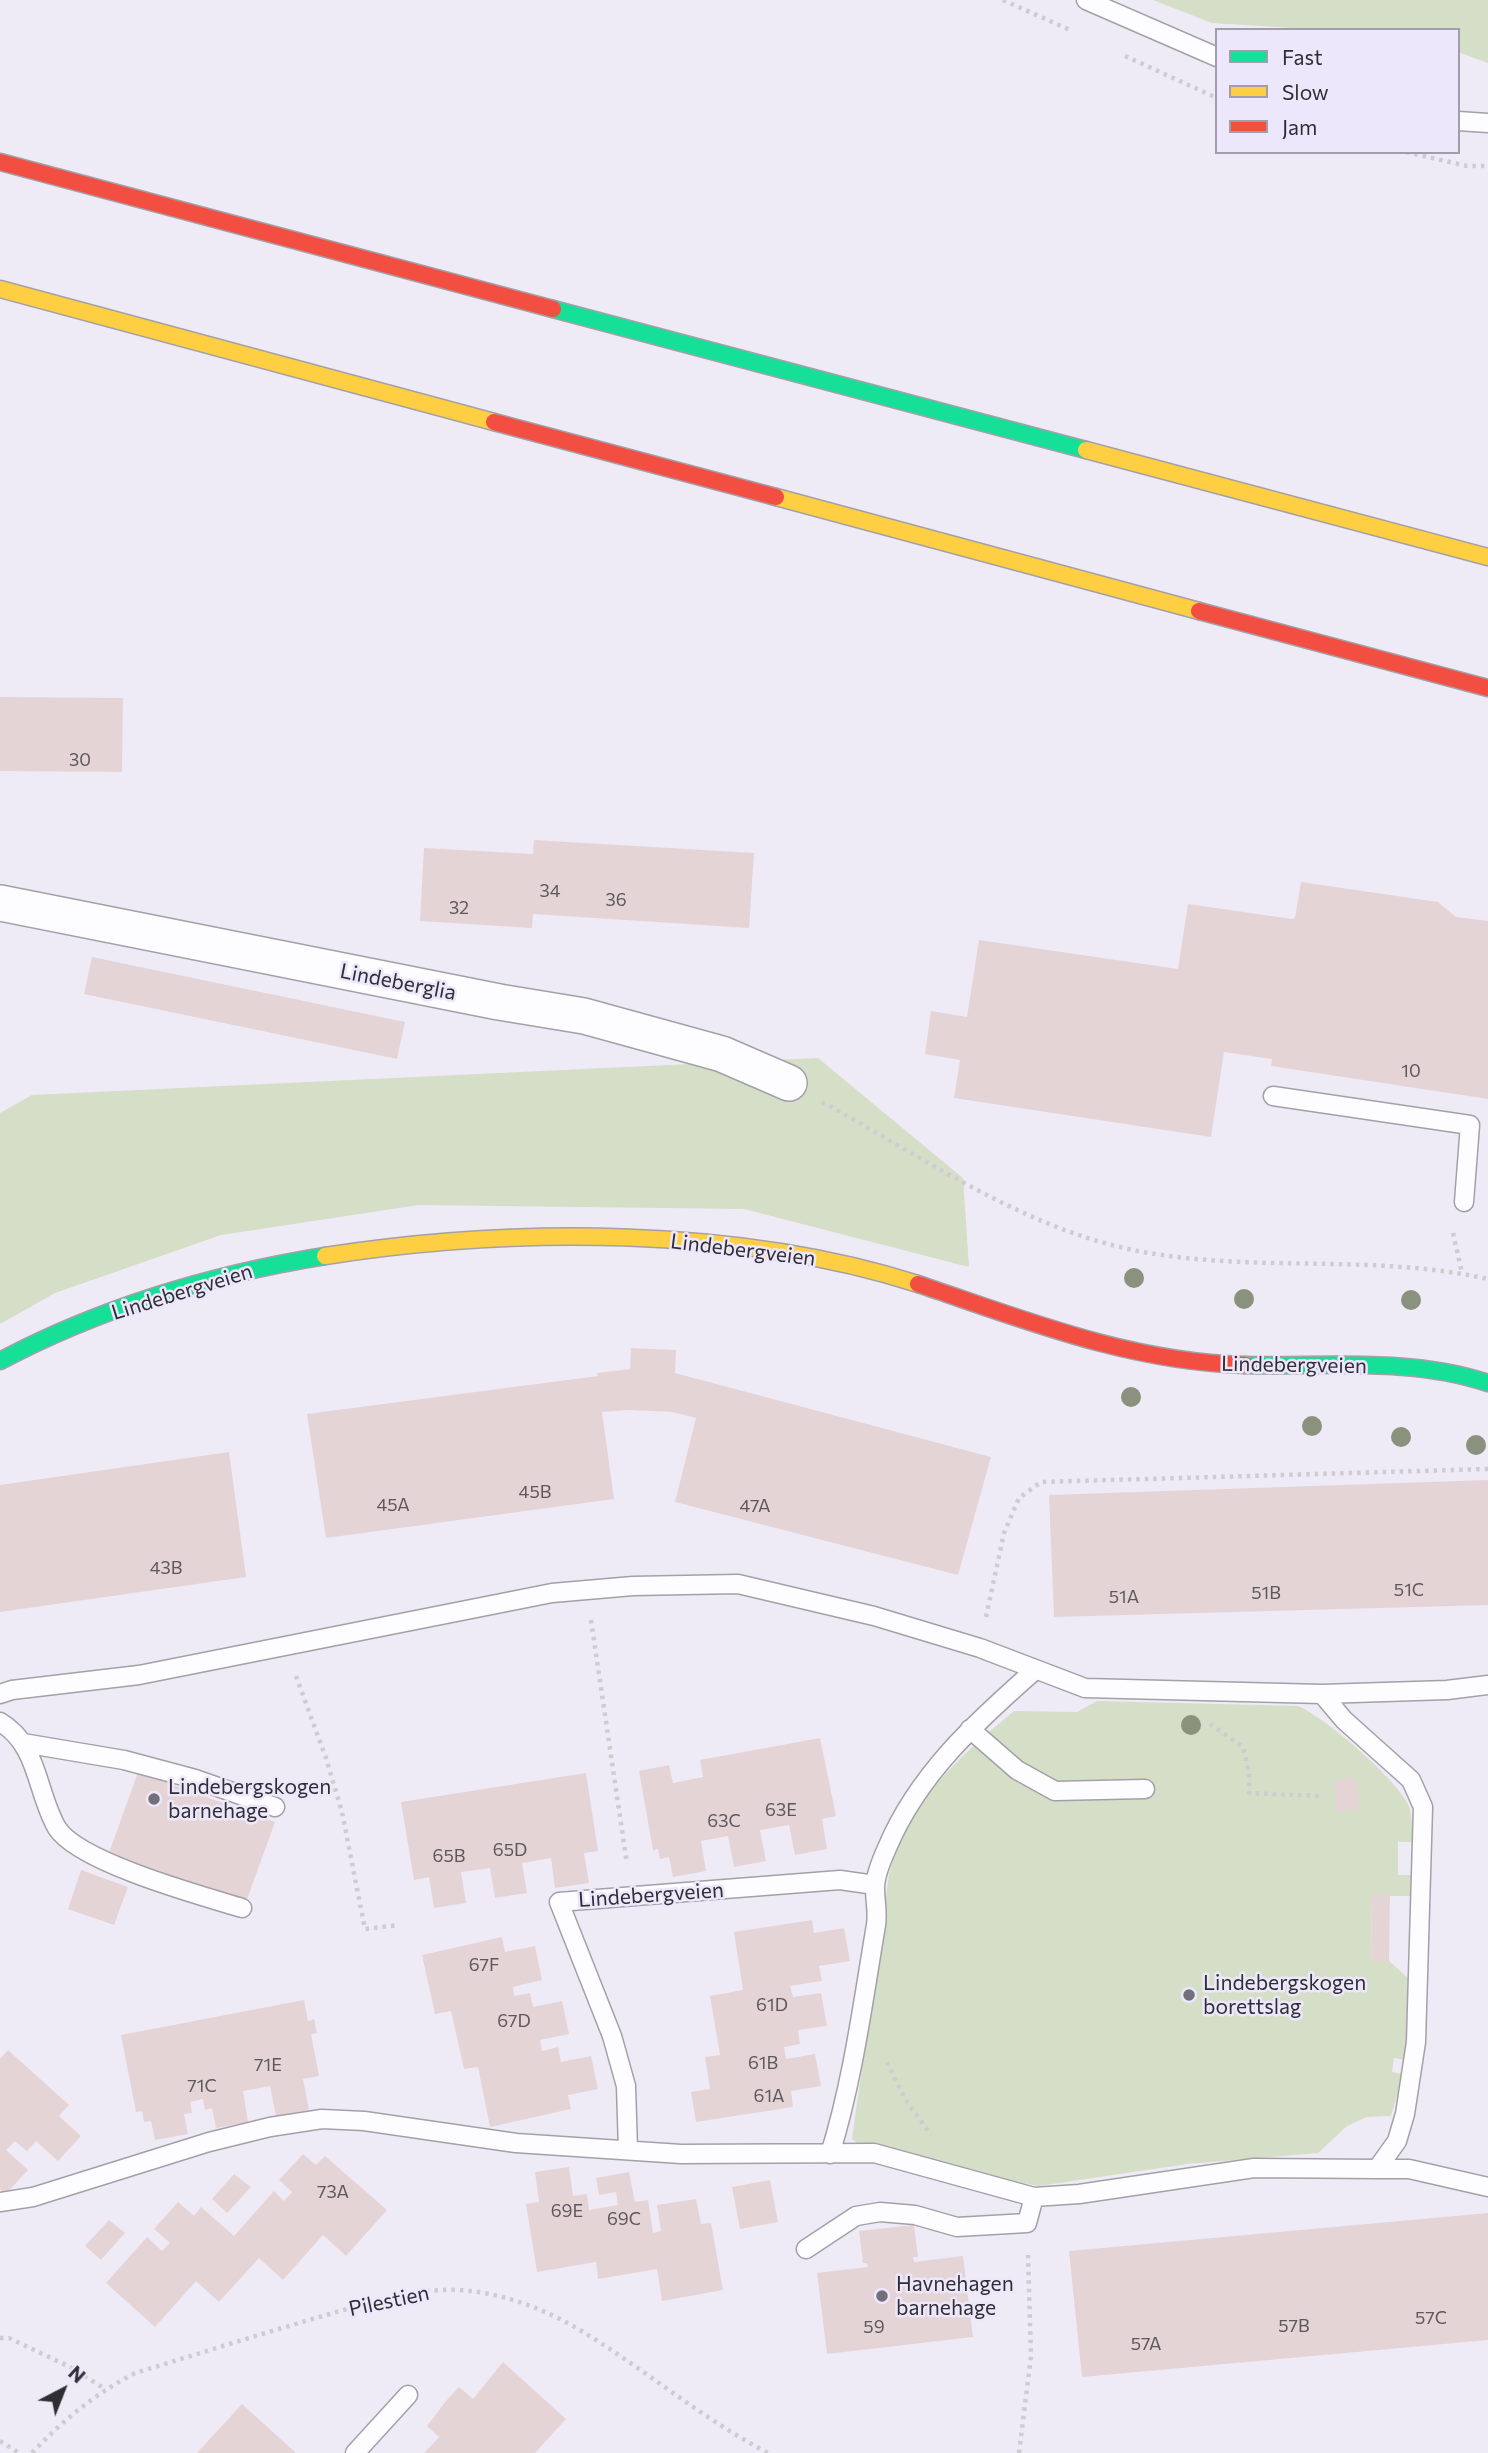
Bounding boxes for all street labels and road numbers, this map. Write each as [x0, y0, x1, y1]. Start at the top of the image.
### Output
street label: Lindeberglia [338, 958, 458, 1006]
street label: Lindebergveien [669, 1229, 817, 1271]
street label: Lindebergveien [109, 1259, 255, 1325]
street label: Lindebergveien [1221, 1351, 1367, 1379]
street label: Lindebergveien [577, 1877, 725, 1913]
street label: Pilestien [346, 2280, 432, 2322]

